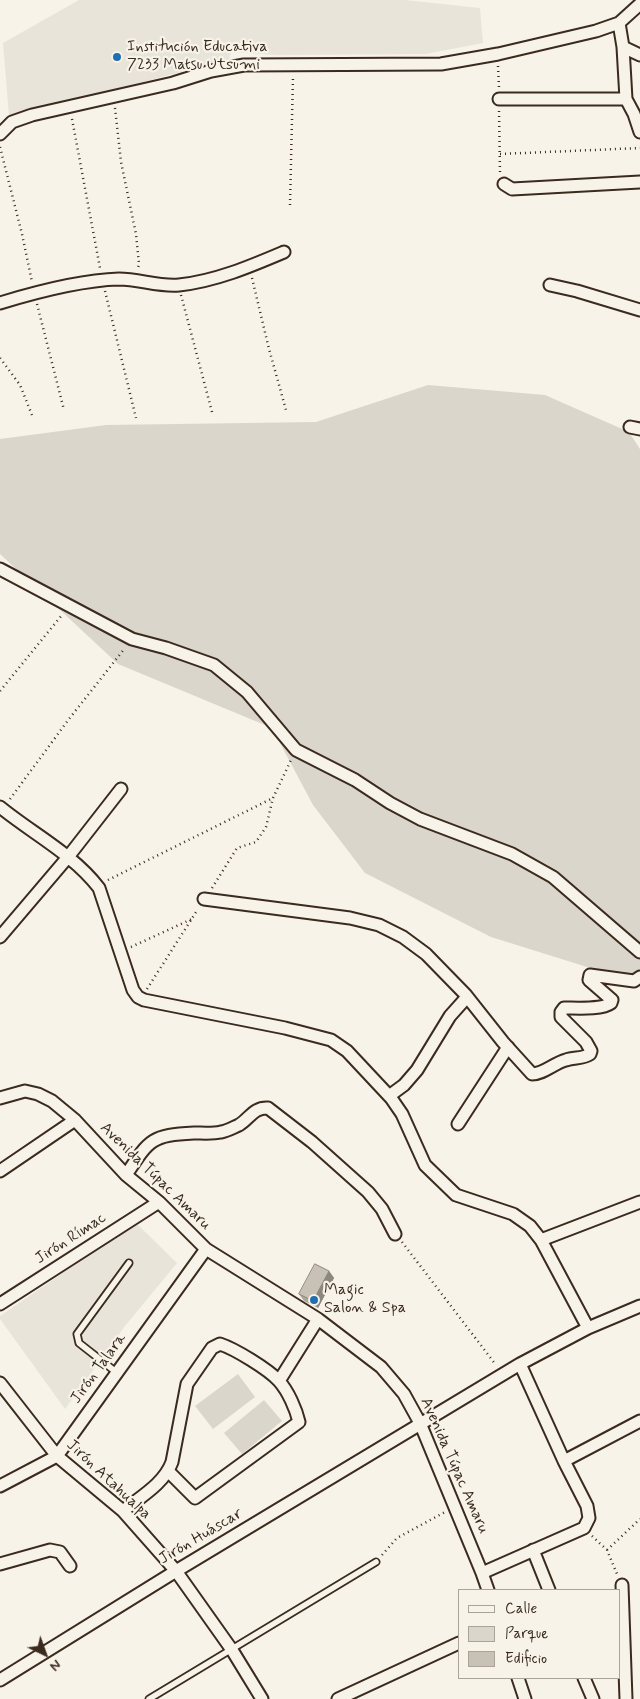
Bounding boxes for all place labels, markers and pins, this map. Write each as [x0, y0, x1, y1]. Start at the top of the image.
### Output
place label: Institución Educativa 7233 Matsu Utsumi [127, 38, 267, 76]
marker: Institución Educativa 7233 Matsu Utsumi [111, 51, 123, 63]
place label: Magic Salon & Spa [324, 1281, 406, 1319]
marker: Magic Salon & Spa [308, 1294, 320, 1306]

